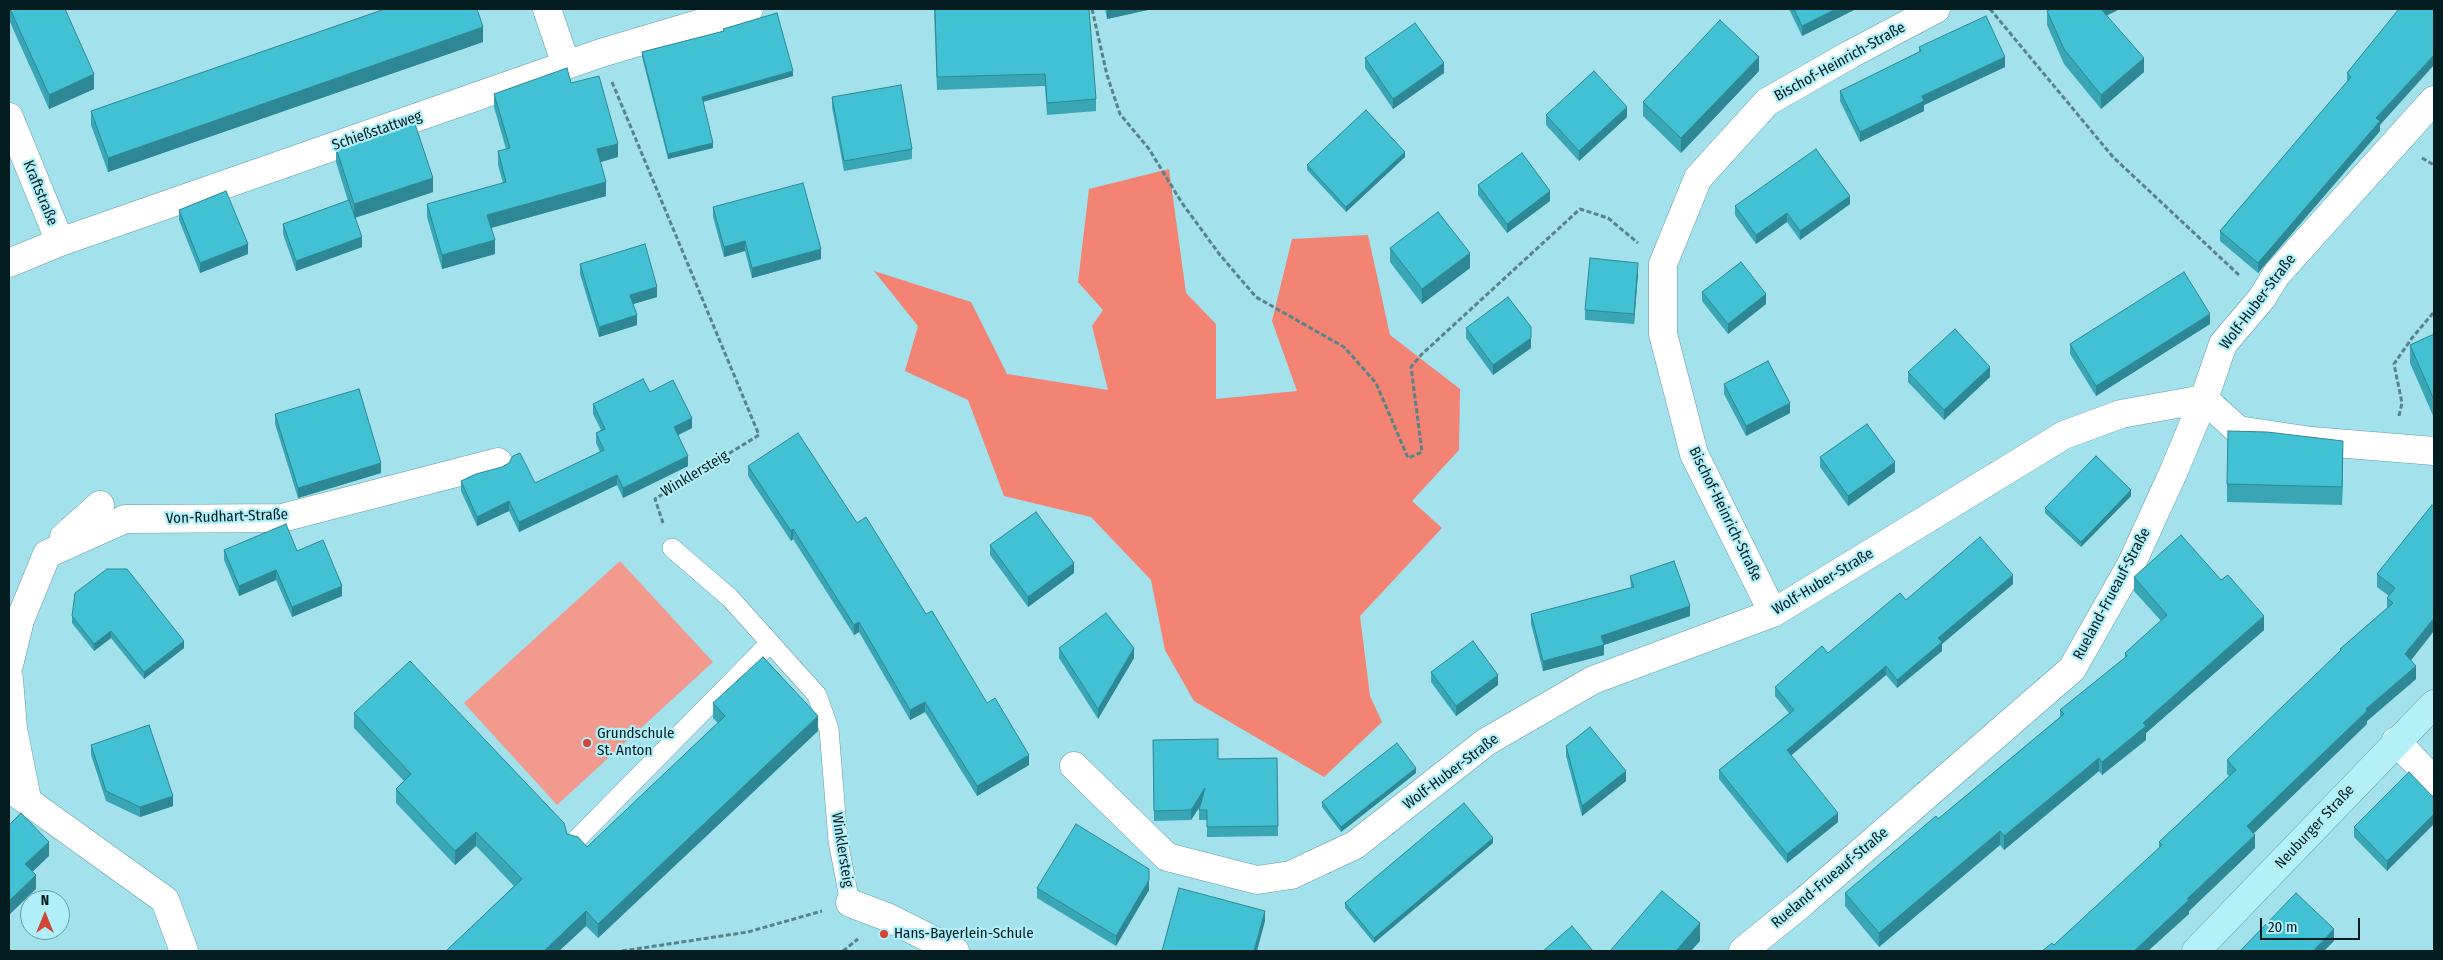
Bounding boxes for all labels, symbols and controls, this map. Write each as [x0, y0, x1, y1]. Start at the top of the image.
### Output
street label: Bischof-Heinrich-Straße [1771, 19, 1909, 105]
street label: Schießstattweg [330, 107, 424, 155]
street label: Kraftstraße [19, 158, 61, 228]
street label: Wolf-Huber-Straße [2216, 251, 2300, 353]
street label: Bischof-Heinrich-Straße [1685, 444, 1765, 584]
street label: Winklersteig [658, 447, 732, 501]
street label: Von-Rudhart-Straße [166, 506, 288, 528]
street label: Rueland-Frueauf-Straße [2070, 525, 2154, 663]
street label: Wolf-Huber-Straße [1769, 545, 1877, 619]
place label: Grundschule St. Anton [597, 725, 674, 760]
street label: Wolf-Huber-Straße [1400, 730, 1502, 814]
marker: Grundschule St. Anton [581, 737, 593, 749]
street label: Neuburger Straße [2272, 781, 2358, 873]
street label: Winklersteig [827, 811, 857, 889]
street label: Rueland-Frueauf-Straße [1768, 824, 1892, 932]
north arrow [20, 890, 70, 940]
text: N [41, 892, 49, 909]
scale bar [2263, 908, 2363, 940]
text: 20 m [2268, 918, 2298, 936]
place label: Hans-Bayerlein-Schule [894, 925, 1034, 943]
marker: Hans-Bayerlein-Schule [878, 928, 890, 940]

